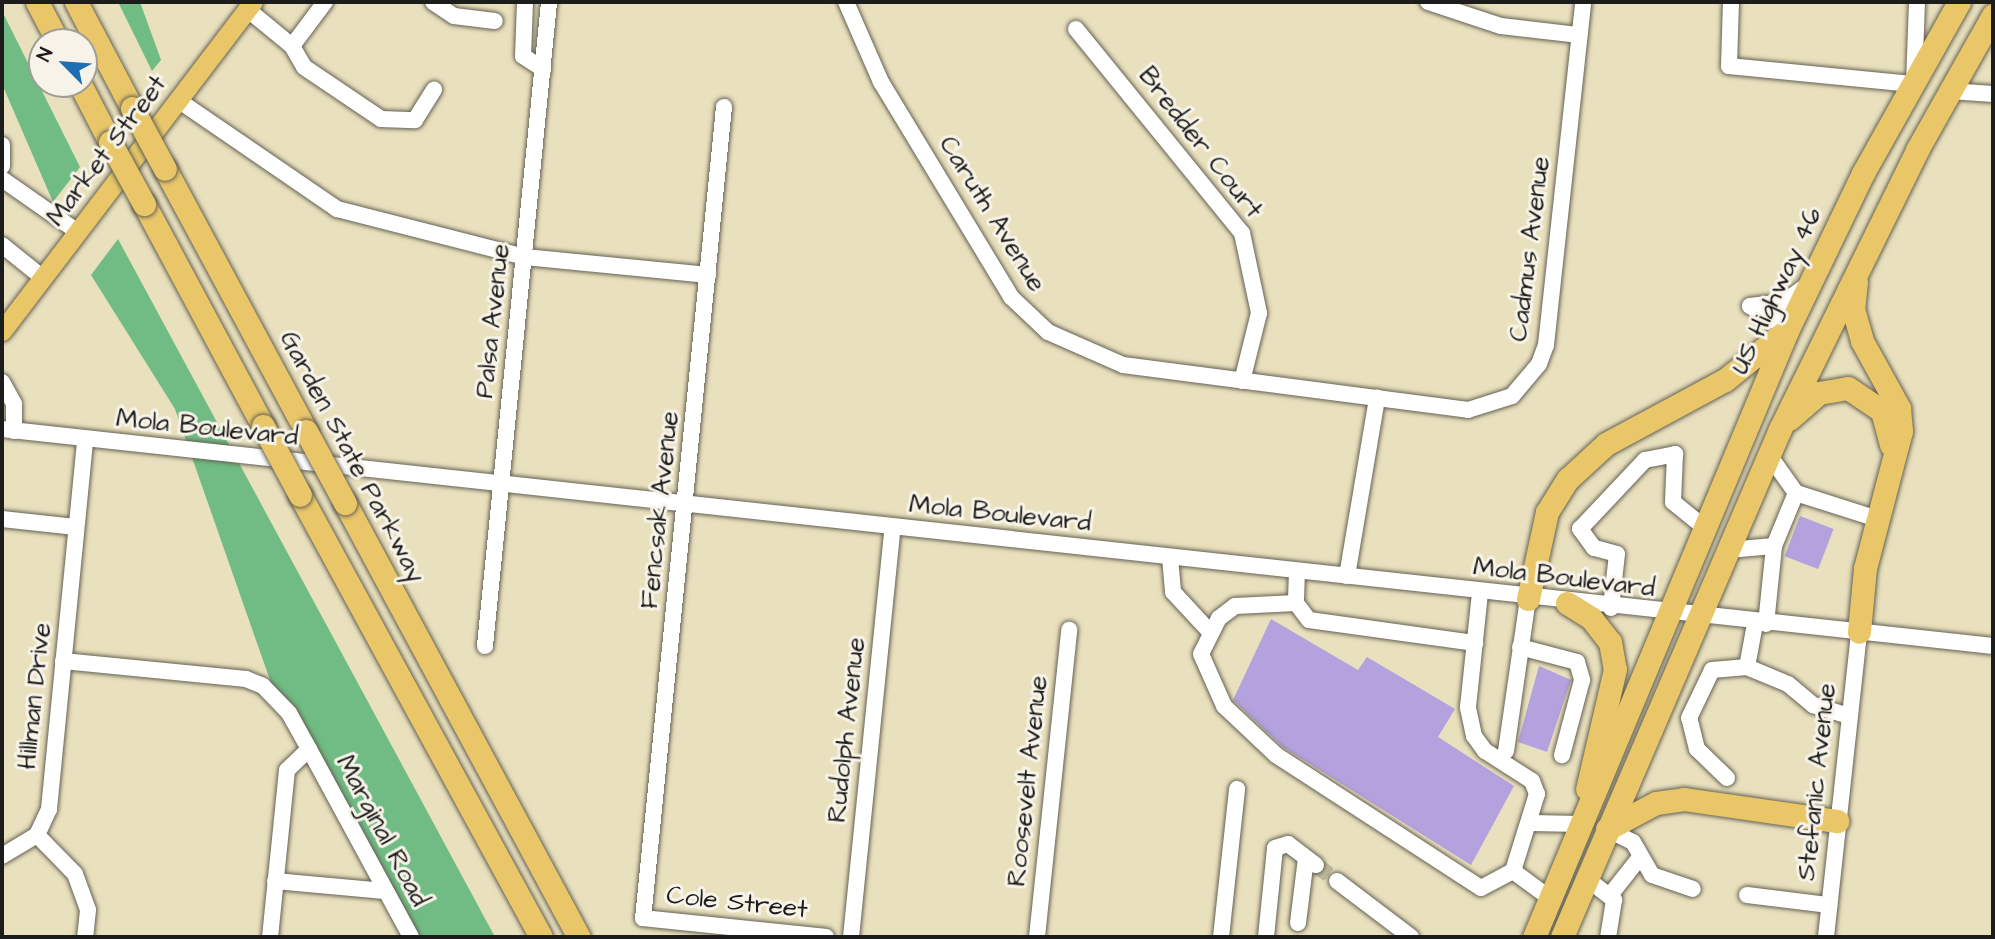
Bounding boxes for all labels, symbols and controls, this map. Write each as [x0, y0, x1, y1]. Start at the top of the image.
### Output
north arrow [28, 28, 98, 98]
text: N [31, 44, 60, 66]
street label: Bredder Court [1131, 61, 1269, 225]
street label: Market Street [40, 70, 174, 232]
street label: Caruth Avenue [932, 130, 1052, 298]
street label: Cadmus Avenue [1503, 155, 1557, 343]
street label: US Highway 46 [1725, 203, 1829, 379]
street label: Palsa Avenue [469, 242, 517, 400]
street label: Garden State Parkway [272, 326, 432, 588]
street label: Mola Boulevard [115, 403, 299, 453]
street label: Fencsak Avenue [634, 410, 686, 610]
street label: Mola Boulevard [908, 489, 1092, 539]
street label: Mola Boulevard [1471, 551, 1657, 605]
street label: Hillman Drive [12, 621, 58, 771]
street label: Rudolph Avenue [822, 636, 872, 824]
street label: Roosevelt Avenue [1001, 674, 1055, 888]
street label: Stefanic Avenue [1791, 682, 1843, 882]
street label: Marginal Road [329, 750, 435, 912]
street label: Cole Street [665, 880, 809, 926]

